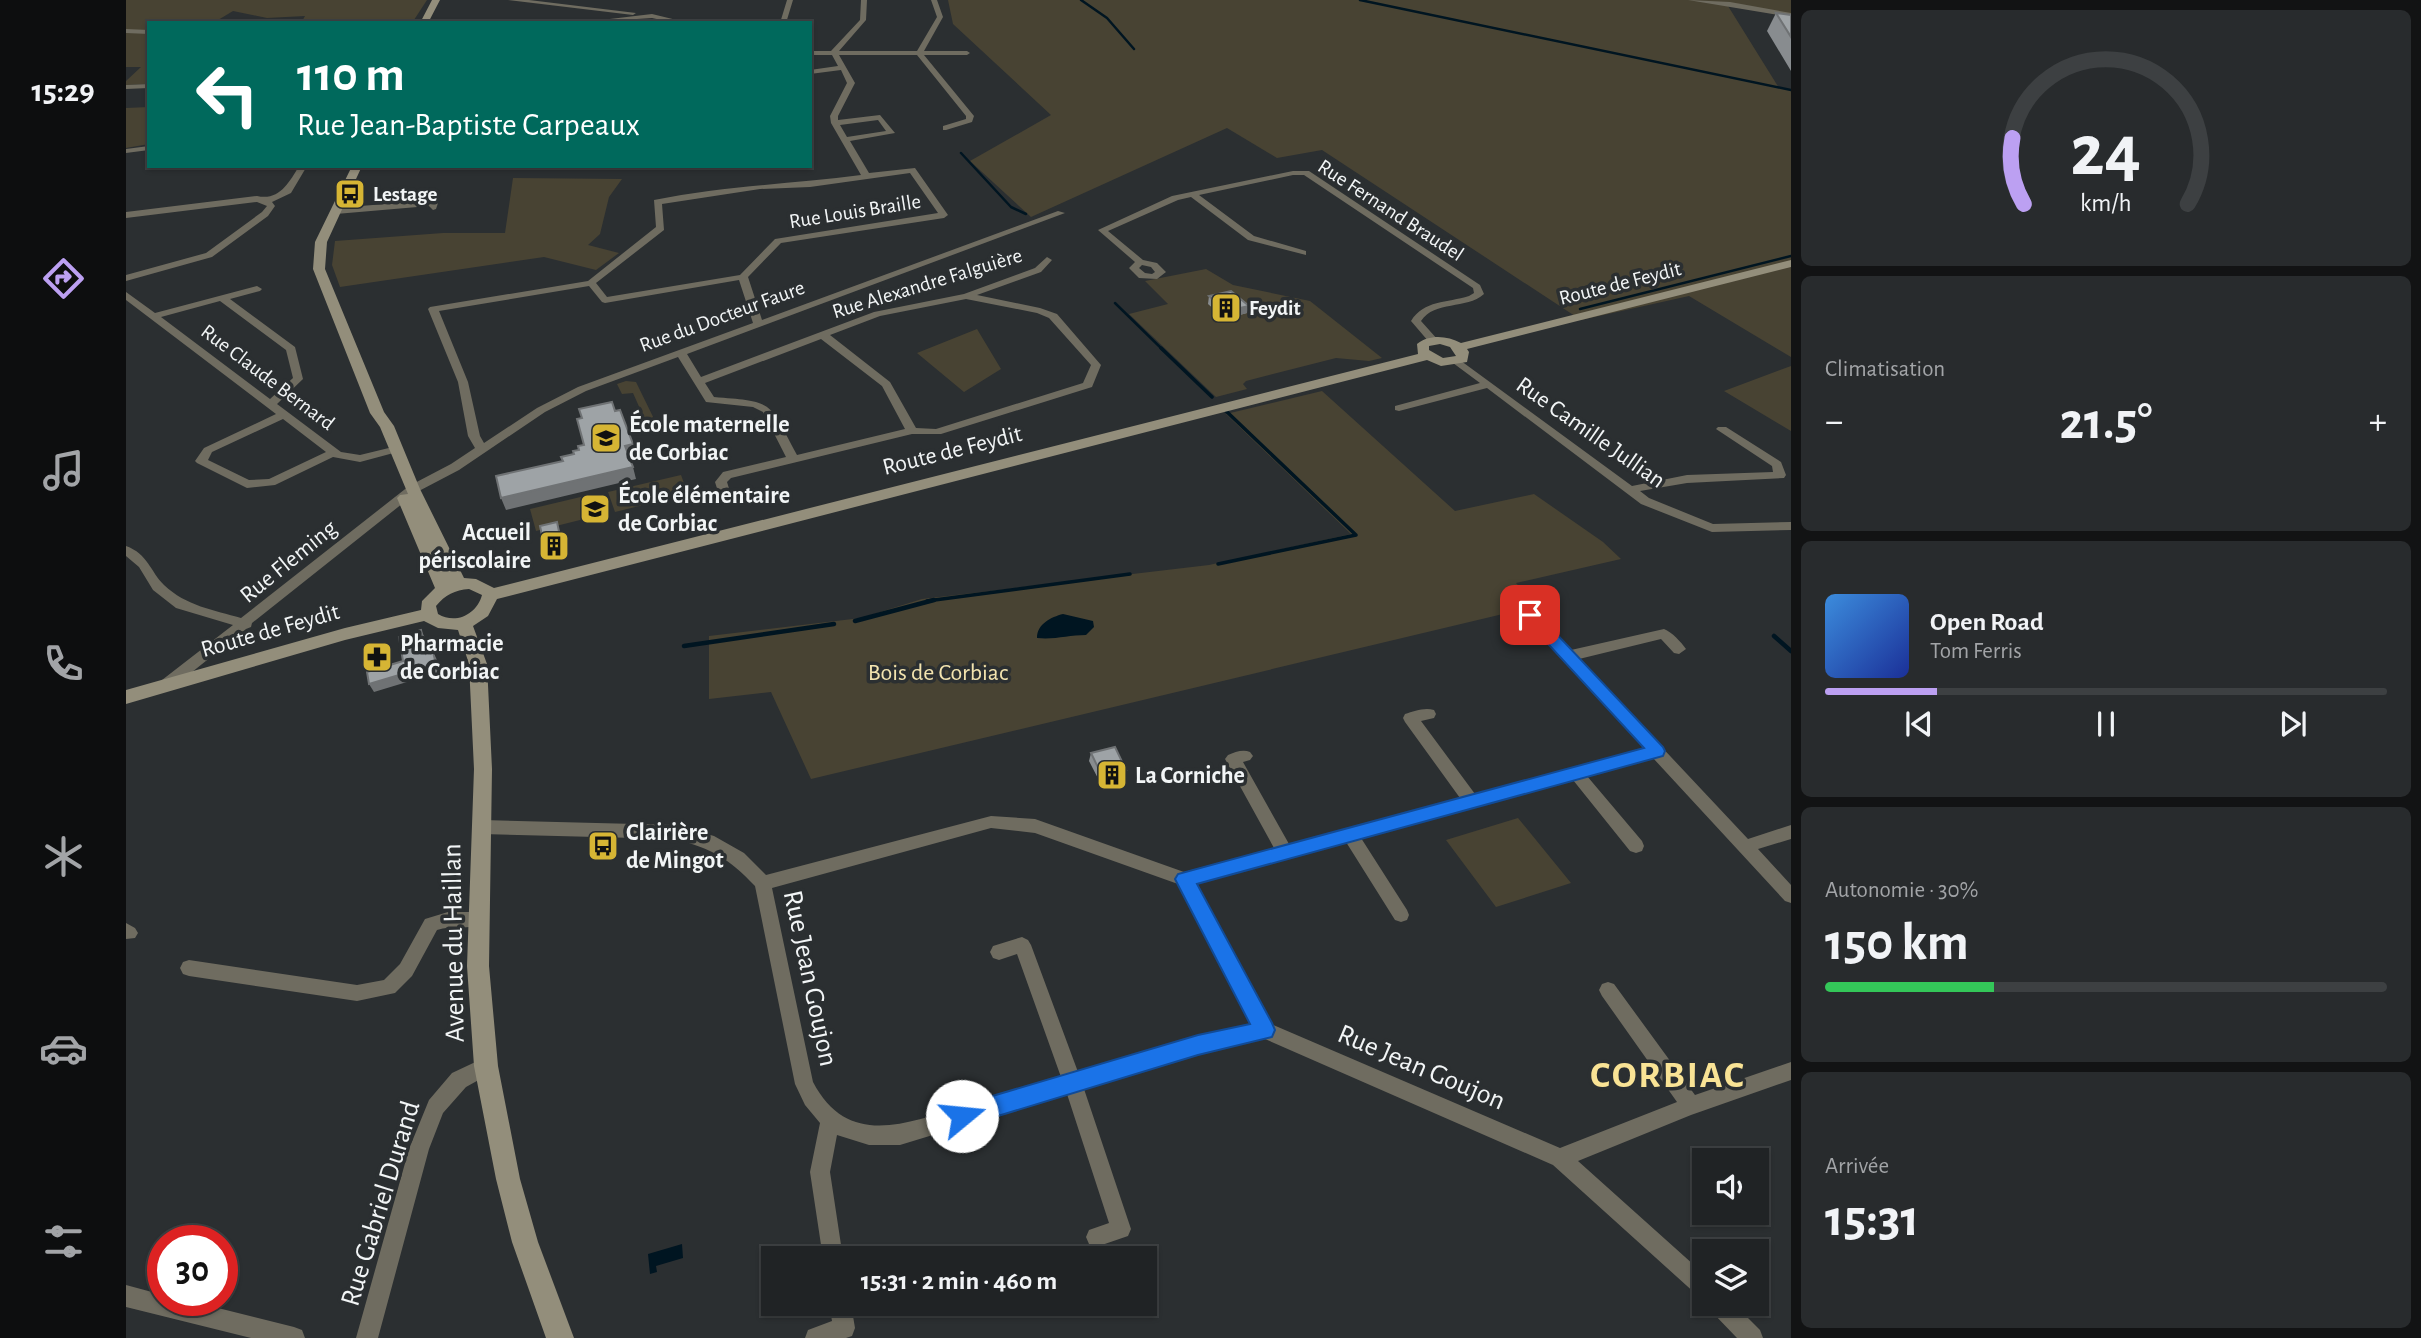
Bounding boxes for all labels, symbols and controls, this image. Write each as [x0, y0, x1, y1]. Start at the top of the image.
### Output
icon: left [182, 49, 273, 140]
text: 110 m [297, 51, 405, 100]
text: 15:29 [31, 75, 95, 107]
text: Rue Jean-Baptiste Carpeaux [297, 109, 640, 141]
text: 24 [2071, 116, 2141, 189]
street label: Rue Fernand Braudel [1314, 156, 1467, 265]
bus stop icon: Lestage [333, 177, 367, 211]
place label: Lestage [373, 184, 438, 205]
street label: Rue Louis Braille [788, 191, 923, 232]
text: km/h [2080, 191, 2132, 216]
street label: Rue Alexandre Falguière [830, 245, 1025, 322]
icon: directions [39, 254, 88, 303]
street label: Route de Feydit [1557, 258, 1684, 309]
street label: Rue du Docteur Faure [637, 277, 808, 356]
building icon: Feydit [1209, 291, 1243, 325]
place label: Feydit [1249, 298, 1301, 319]
street label: Rue Claude Bernard [197, 321, 338, 434]
text: Climatisation [1825, 358, 1945, 381]
street label: Rue Camille Jullian [1512, 373, 1669, 493]
text: 21.5° [2060, 396, 2152, 448]
text: − [1825, 403, 1843, 441]
text: + [2369, 403, 2387, 441]
place label: École maternelle de Corbiac [629, 409, 790, 465]
school or university icon: École maternelle de Corbiac [589, 421, 623, 455]
street label: Route de Feydit [880, 422, 1025, 480]
icon: music [39, 446, 88, 495]
place label: École élémentaire de Corbiac [618, 480, 790, 536]
school or university icon: École élémentaire de Corbiac [578, 492, 612, 526]
street label: Rue Fleming [236, 516, 342, 608]
place label: Accueil périscolaire [419, 521, 531, 573]
building icon: Accueil périscolaire [537, 529, 571, 563]
pin [1500, 585, 1560, 645]
icon: arrive [1511, 596, 1549, 634]
street label: Route de Feydit [198, 600, 342, 662]
text: Open Road [1930, 609, 2044, 635]
place label: Pharmacie de Corbiac [400, 632, 504, 684]
icon: phone [39, 639, 88, 688]
pharmacy icon: Pharmacie de Corbiac [360, 640, 394, 674]
text: Tom Ferris [1930, 640, 2022, 663]
park label: Bois de Corbiac [868, 661, 1008, 685]
icon: previous [1900, 705, 1938, 743]
icon: pause [2087, 705, 2125, 743]
icon: next [2274, 705, 2312, 743]
building icon: La Corniche [1095, 758, 1129, 792]
place label: La Corniche [1135, 764, 1245, 788]
place label: Clairière de Mingot [626, 821, 724, 873]
bus stop icon: Clairière de Mingot [586, 829, 620, 863]
icon: climate [39, 832, 88, 881]
street label: Avenue du Haillan [438, 843, 470, 1043]
text: Autonomie · 30% [1825, 879, 1979, 902]
street label: Rue Jean Goujon [778, 888, 842, 1069]
text: 150 km [1825, 917, 1969, 969]
street label: Rue Jean Goujon [1333, 1020, 1509, 1116]
icon: car [39, 1024, 88, 1073]
district label: CORBIAC [1590, 1057, 1746, 1095]
position arrow [925, 1079, 999, 1153]
street label: Rue Gabriel Durand [336, 1098, 425, 1310]
map controls [1692, 1148, 1769, 1316]
button: sound [1692, 1148, 1769, 1225]
text: Arrivée [1825, 1155, 1889, 1178]
text: 15:31 [1825, 1193, 1919, 1245]
icon: filters [39, 1217, 88, 1266]
speed limit sign: 30 [147, 1225, 238, 1316]
button: layers [1692, 1239, 1769, 1316]
text: 15:31 · 2 min · 460 m [861, 1268, 1057, 1294]

